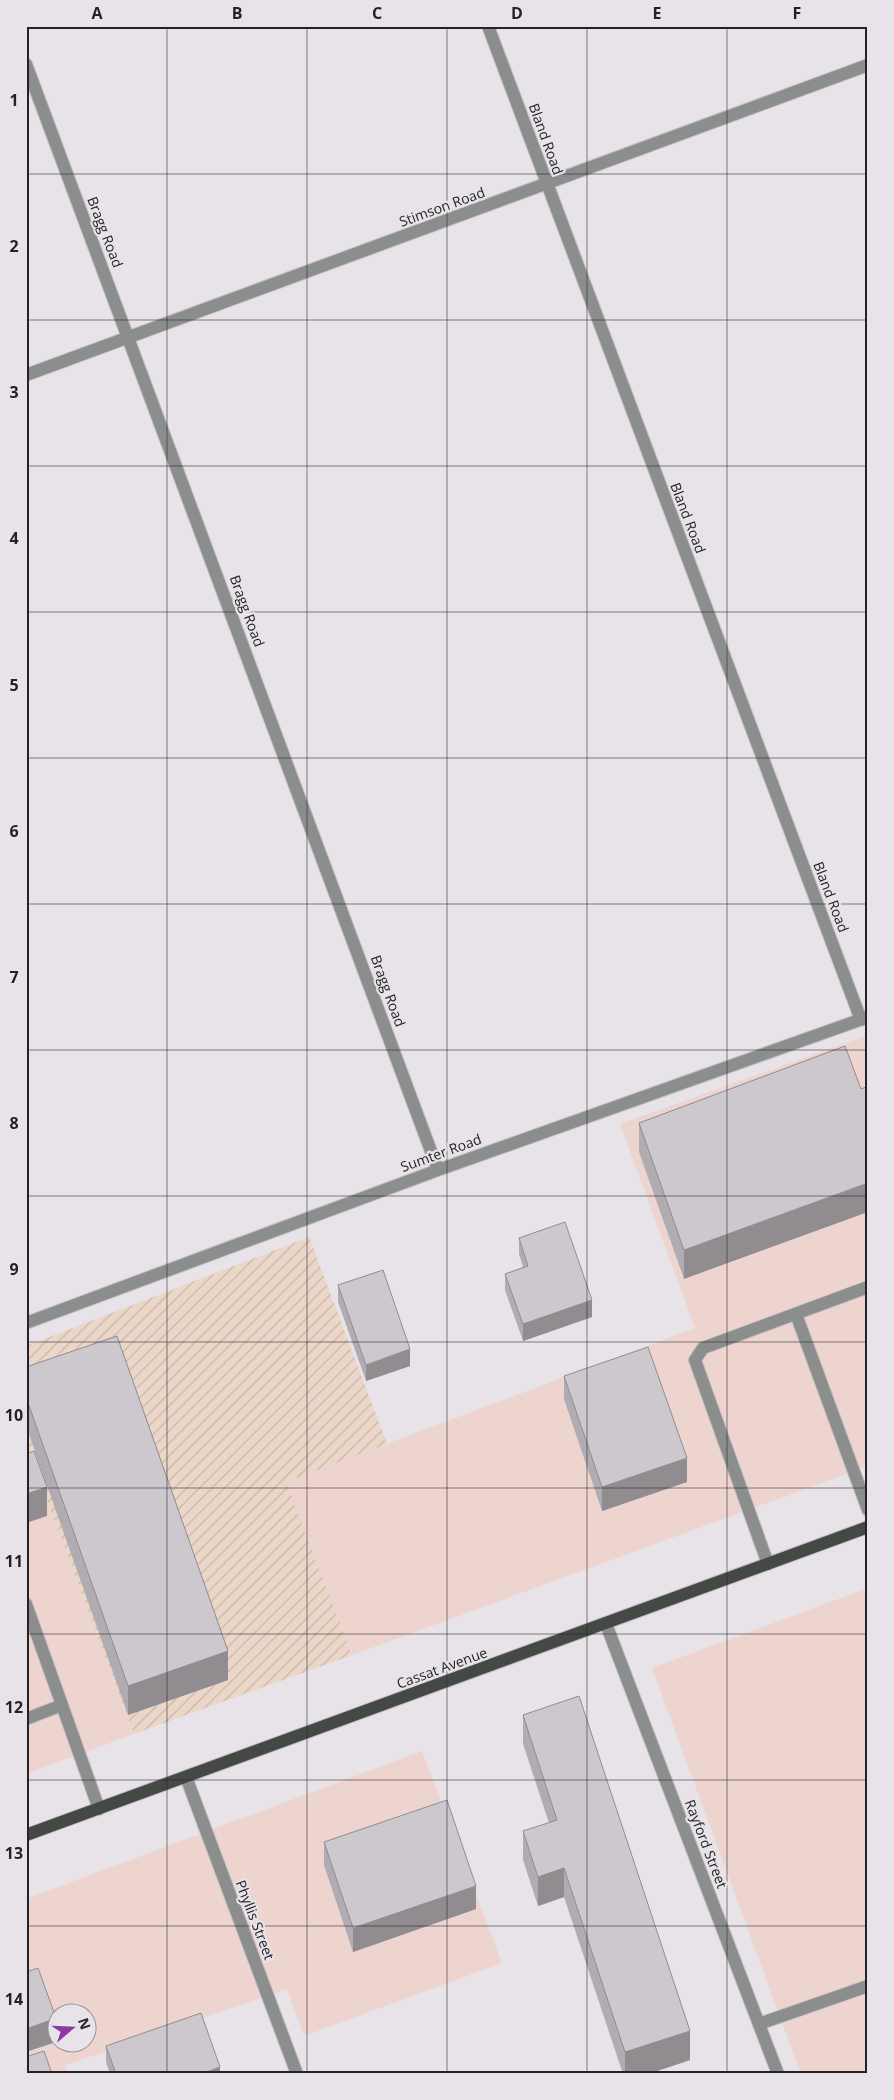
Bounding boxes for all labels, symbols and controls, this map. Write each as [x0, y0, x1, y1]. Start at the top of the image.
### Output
text: A [91, 2, 103, 24]
text: B [232, 2, 242, 24]
text: C [372, 2, 382, 24]
text: D [511, 2, 523, 24]
text: E [653, 2, 662, 24]
text: F [793, 2, 801, 24]
text: 1 [9, 89, 19, 111]
street label: Bland Road [525, 101, 568, 177]
street label: Stimson Road [396, 182, 487, 231]
street label: Bragg Road [83, 194, 128, 270]
text: 2 [9, 235, 19, 257]
text: 3 [9, 381, 19, 403]
street label: Bland Road [666, 480, 711, 556]
text: 4 [9, 527, 19, 549]
street label: Bragg Road [226, 572, 269, 649]
text: 5 [9, 674, 19, 696]
text: 6 [9, 820, 19, 842]
street label: Bland Road [809, 859, 854, 935]
street label: Bragg Road [367, 952, 410, 1029]
text: 7 [9, 966, 19, 988]
text: 8 [9, 1112, 19, 1134]
street label: Sumter Road [398, 1129, 484, 1176]
text: 9 [9, 1258, 19, 1280]
text: 10 [5, 1404, 23, 1426]
text: 11 [5, 1550, 23, 1572]
street label: Cassat Avenue [394, 1642, 490, 1693]
text: 12 [5, 1696, 23, 1718]
street label: Rayford Street [681, 1797, 732, 1891]
text: 13 [5, 1842, 23, 1864]
street label: Phyllis Street [232, 1877, 279, 1962]
text: 14 [5, 1988, 23, 2010]
north arrow [48, 2002, 98, 2052]
text: N [74, 2015, 96, 2032]

